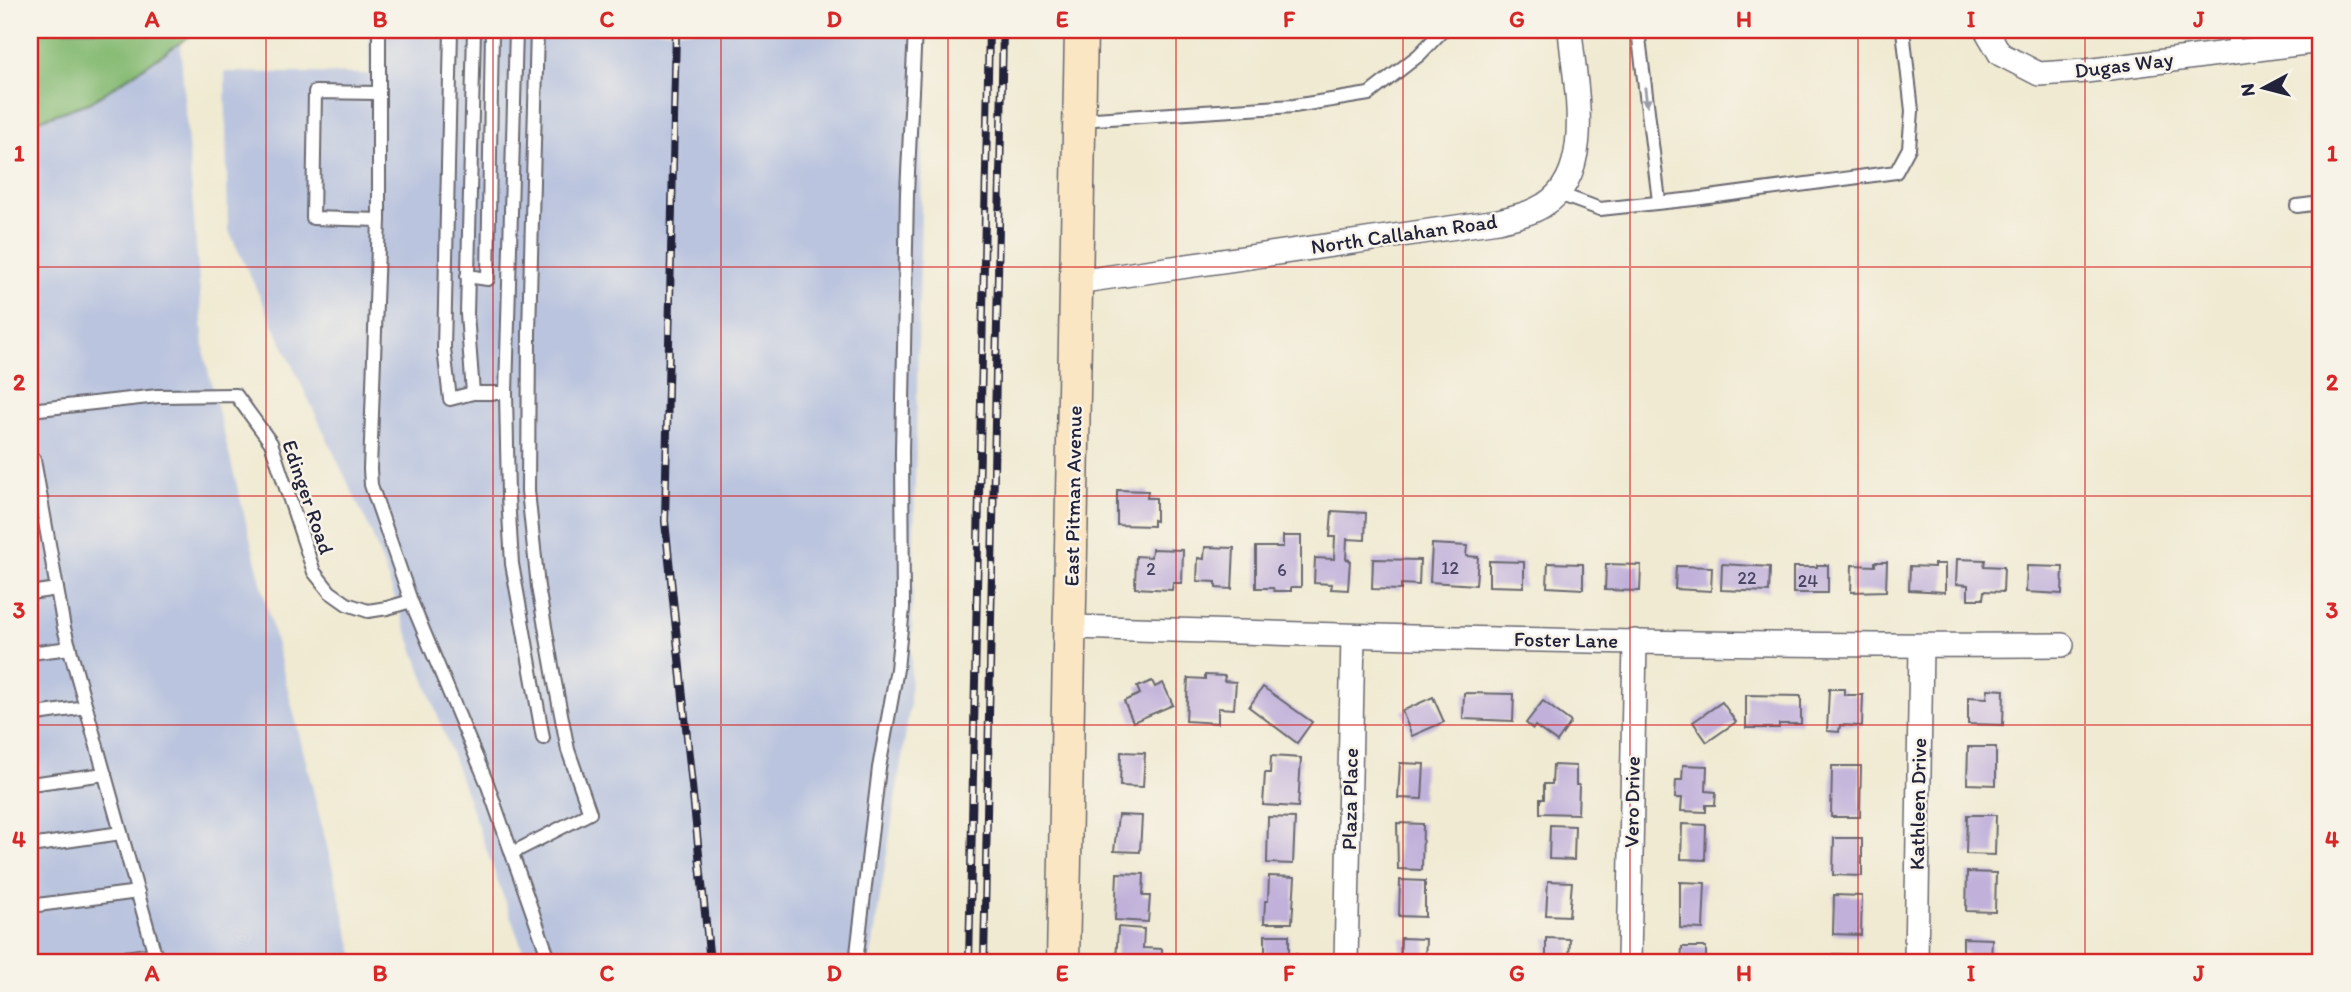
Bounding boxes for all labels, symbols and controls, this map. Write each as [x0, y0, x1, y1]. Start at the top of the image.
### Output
text: A [144, 5, 160, 33]
text: B [373, 5, 388, 33]
text: C [600, 5, 615, 33]
text: D [826, 5, 842, 33]
text: E [1056, 5, 1069, 33]
text: F [1283, 5, 1296, 33]
text: G [1509, 5, 1525, 33]
text: H [1736, 5, 1752, 33]
text: I [1967, 5, 1976, 33]
text: J [2192, 5, 2205, 33]
street label: Dugas Way [2073, 46, 2175, 83]
north arrow [2228, 52, 2298, 122]
text: N [2235, 82, 2260, 98]
one-way arrow [1641, 87, 1652, 109]
text: 1 [14, 139, 25, 167]
text: 1 [2327, 139, 2338, 167]
street label: North Callahan Road [1309, 208, 1499, 259]
text: 2 [13, 368, 26, 396]
text: 2 [2326, 368, 2339, 396]
street label: East Pitman Avenue [1058, 405, 1087, 587]
street label: Edinger Road [277, 436, 340, 557]
house number: 12 [1441, 557, 1459, 579]
house number: 2 [1146, 558, 1156, 580]
house number: 6 [1277, 559, 1287, 581]
house number: 22 [1738, 567, 1757, 589]
house number: 24 [1798, 570, 1818, 592]
text: 3 [13, 596, 26, 624]
text: 3 [2326, 596, 2339, 624]
street label: Foster Lane [1514, 626, 1618, 653]
street label: Kathleen Drive [1904, 738, 1931, 870]
street label: Plaza Place [1336, 748, 1363, 850]
street label: Vero Drive [1618, 756, 1645, 848]
text: 4 [12, 825, 26, 853]
text: 4 [2325, 825, 2339, 853]
text: A [144, 959, 160, 987]
text: B [373, 959, 388, 987]
text: C [600, 959, 615, 987]
text: D [826, 959, 842, 987]
text: E [1056, 959, 1069, 987]
text: F [1283, 959, 1296, 987]
text: G [1509, 959, 1525, 987]
text: H [1736, 959, 1752, 987]
text: I [1967, 959, 1976, 987]
text: J [2192, 959, 2205, 987]

